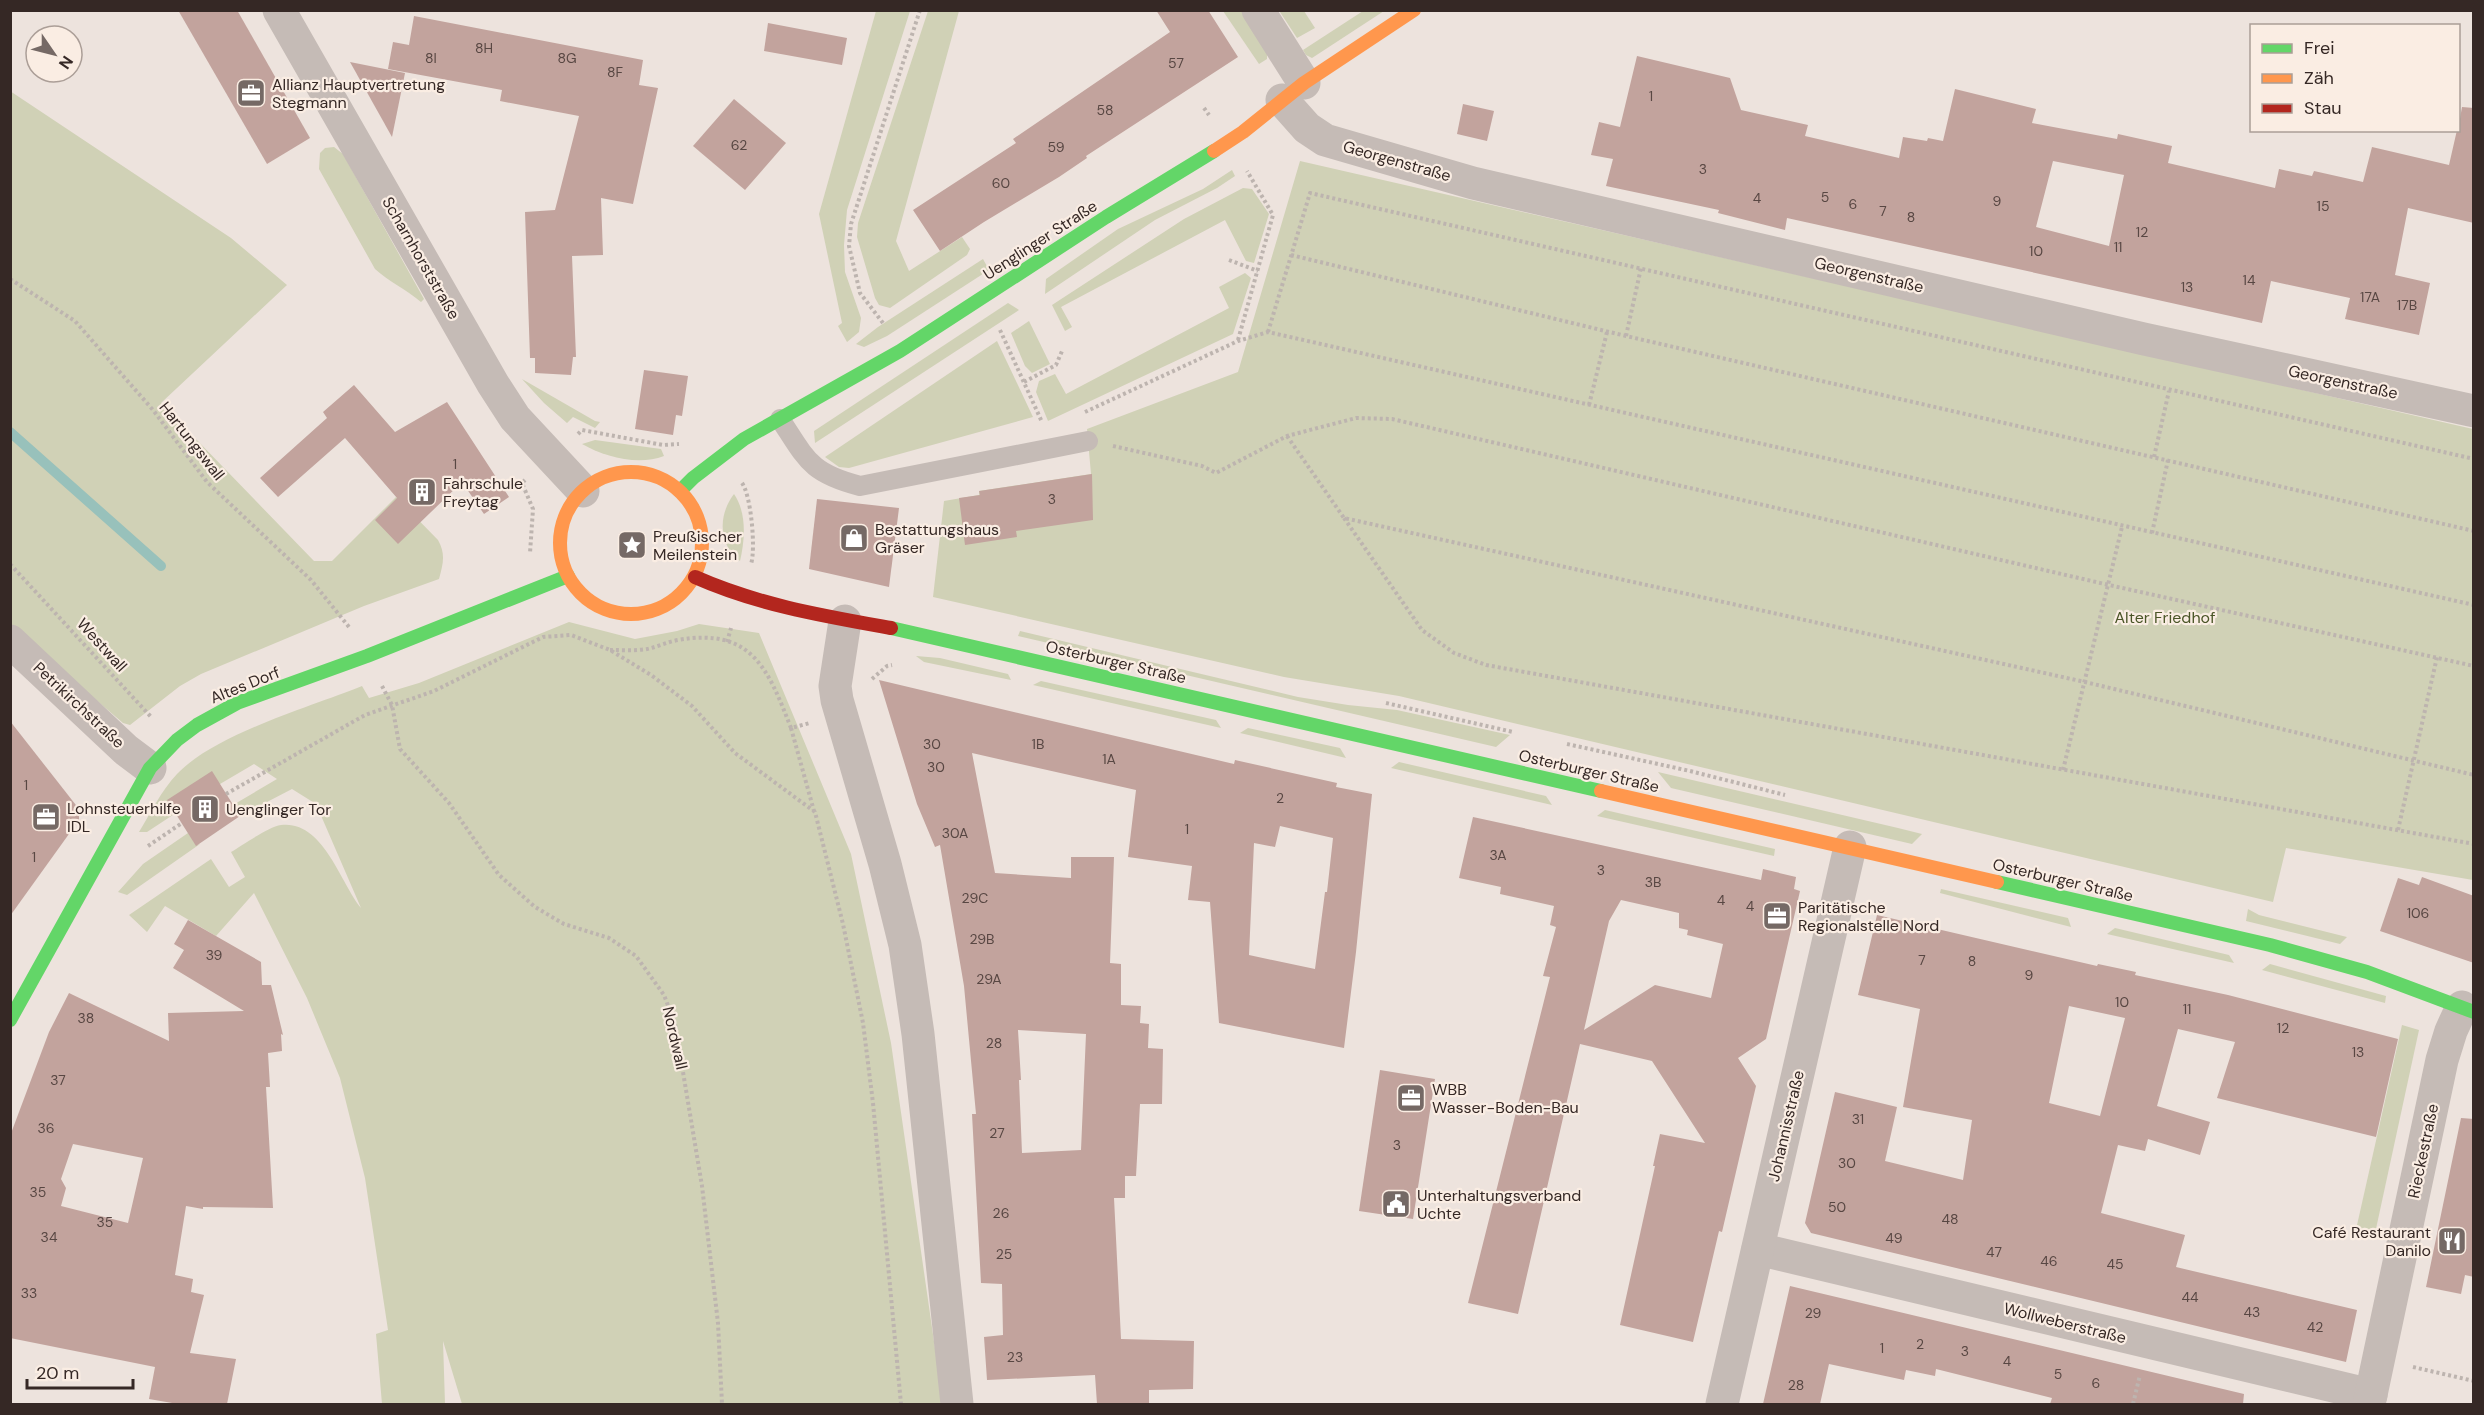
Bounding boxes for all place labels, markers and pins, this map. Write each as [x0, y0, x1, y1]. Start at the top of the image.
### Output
place label: Allianz Hauptvertretung Stegmann [272, 74, 445, 113]
office icon: Allianz Hauptvertretung Stegmann [235, 77, 267, 109]
place label: Fahrschule Freytag [443, 473, 523, 512]
building icon: Fahrschule Freytag [406, 476, 438, 508]
place label: Bestattungshaus Gräser [875, 519, 999, 558]
shop icon: Bestattungshaus Gräser [838, 522, 870, 554]
place label: Preußischer Meilenstein [653, 526, 742, 565]
place icon: Preußischer Meilenstein [616, 529, 648, 561]
building icon: Uenglinger Tor [189, 793, 221, 825]
place label: Lohnsteuerhilfe IDL [67, 798, 181, 837]
place label: Uenglinger Tor [226, 799, 331, 820]
office icon: Lohnsteuerhilfe IDL [30, 801, 62, 833]
place label: Paritätische Regionalstelle Nord [1798, 897, 1939, 936]
office icon: Paritätische Regionalstelle Nord [1761, 900, 1793, 932]
place label: WBB Wasser-Boden-Bau [1432, 1079, 1579, 1118]
office icon: WBB Wasser-Boden-Bau [1395, 1082, 1427, 1114]
place label: Unterhaltungsverband Uchte [1417, 1185, 1581, 1224]
public building icon: Unterhaltungsverband Uchte [1380, 1188, 1412, 1220]
place label: Café Restaurant Danilo [2312, 1222, 2431, 1261]
restaurant icon: Café Restaurant Danilo [2436, 1225, 2468, 1257]

